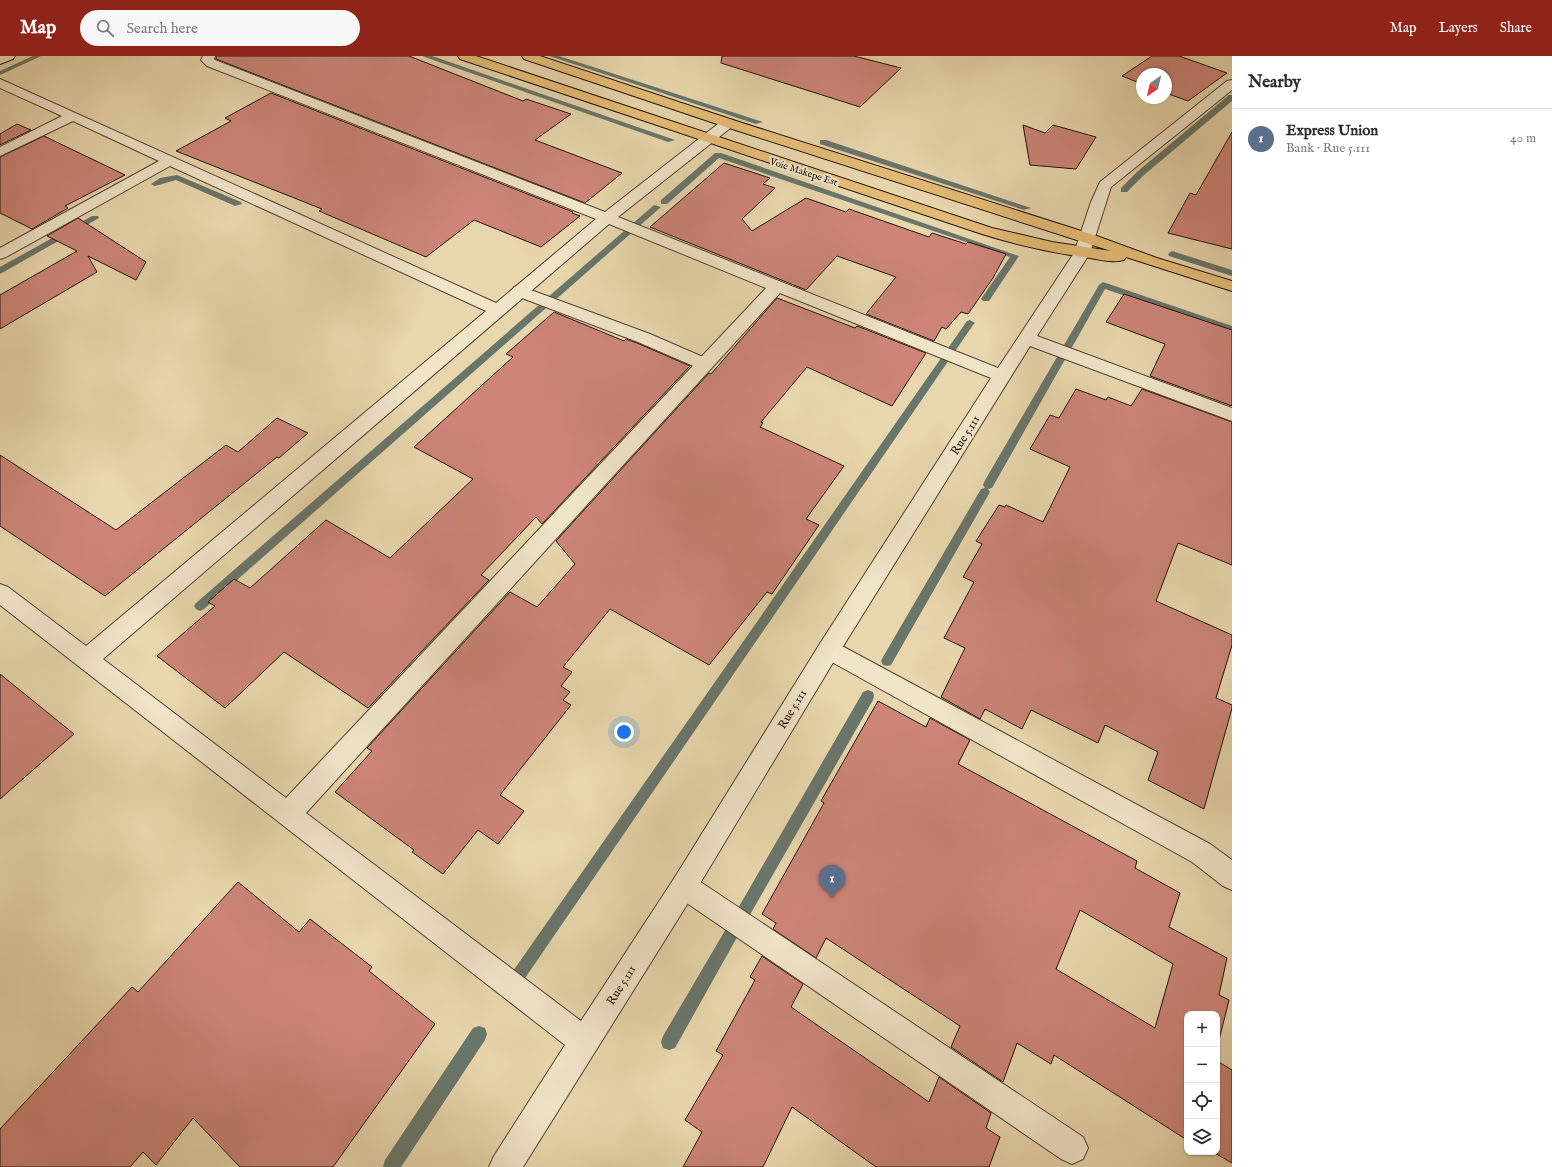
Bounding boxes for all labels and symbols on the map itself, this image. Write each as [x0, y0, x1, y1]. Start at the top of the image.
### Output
north arrow [1136, 68, 1172, 104]
street label: Voie Makepe Est [767, 155, 840, 190]
street label: Rue 5.111 [947, 413, 983, 458]
street label: Rue 5.111 [775, 687, 810, 732]
your location [614, 722, 634, 742]
pin: 1 [819, 865, 845, 898]
street label: Rue 5.111 [603, 963, 639, 1008]

